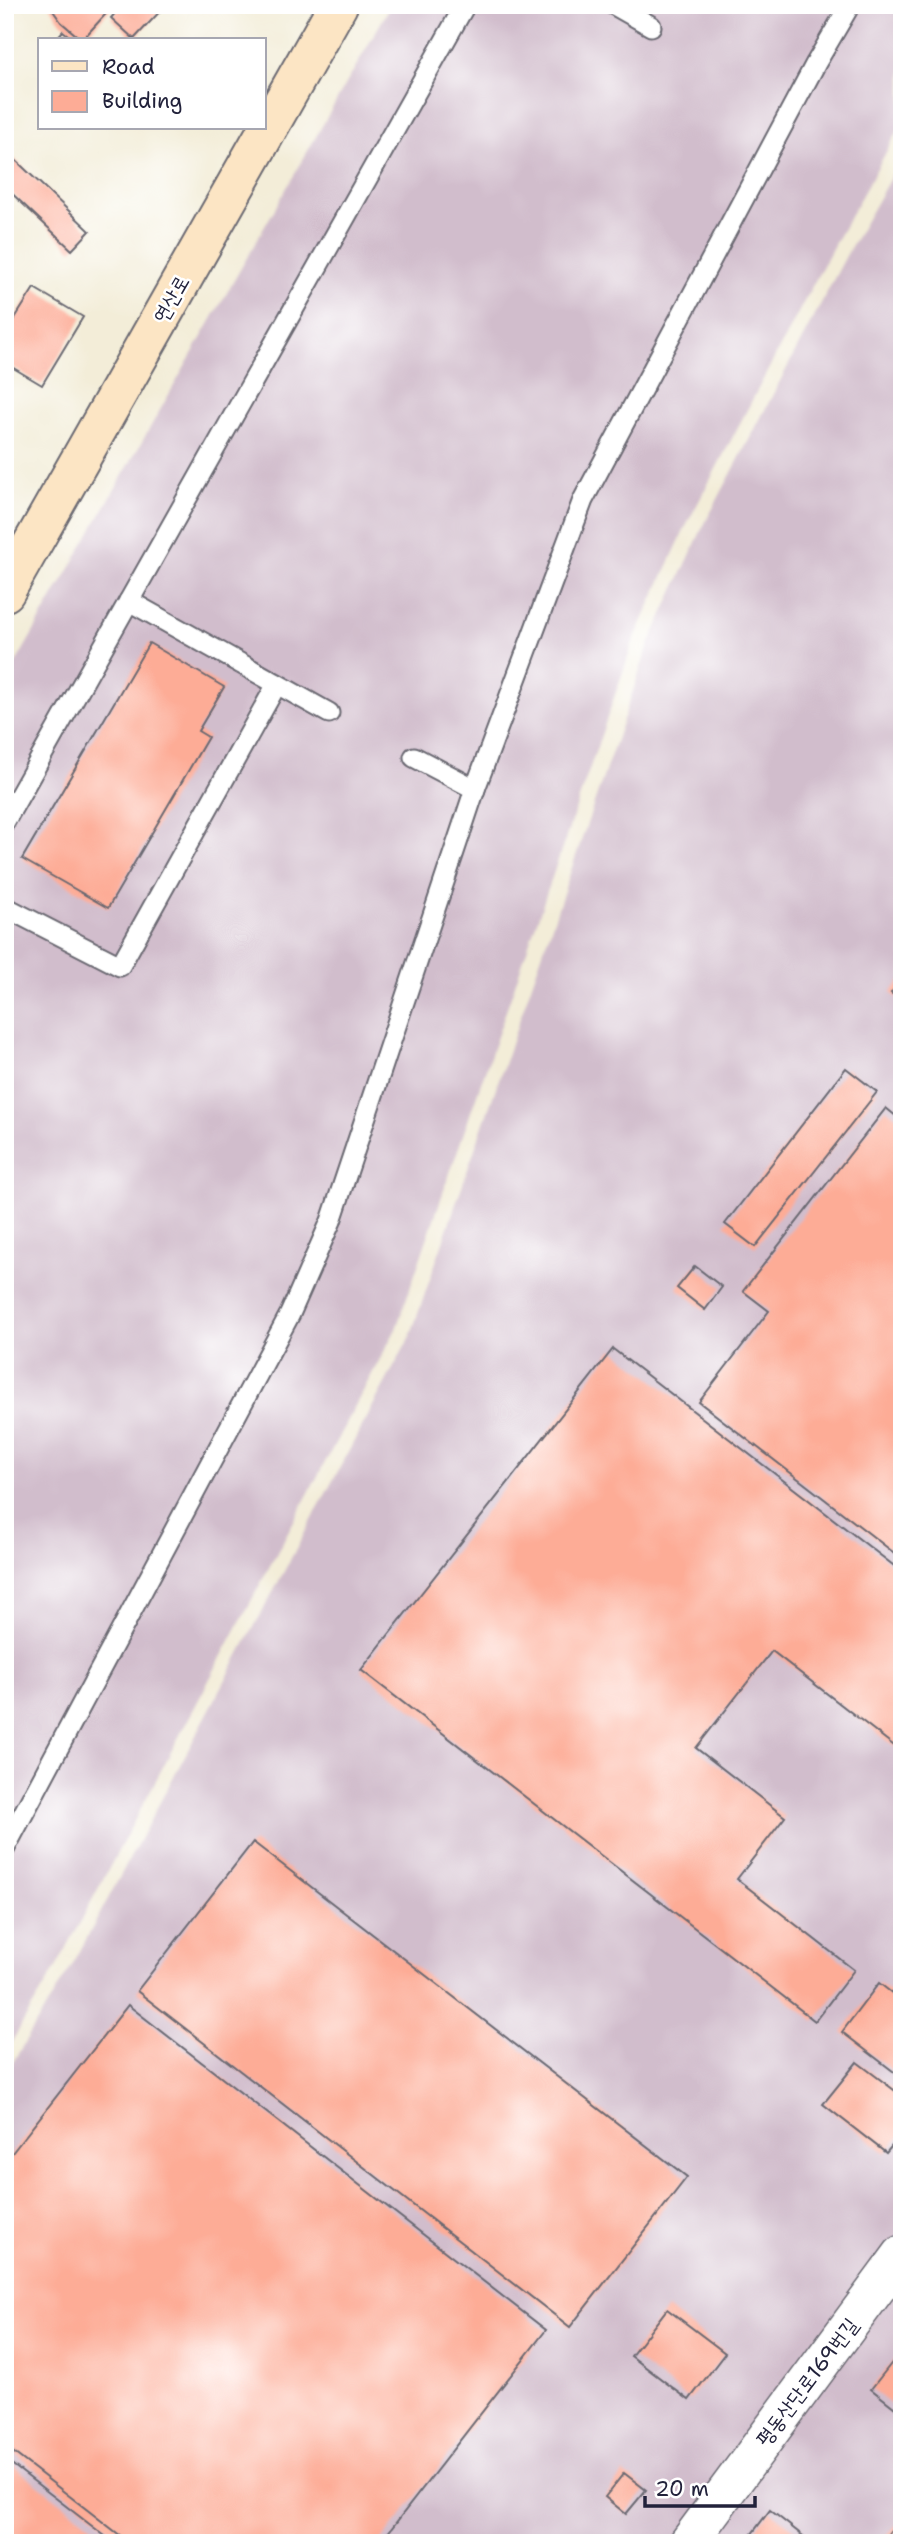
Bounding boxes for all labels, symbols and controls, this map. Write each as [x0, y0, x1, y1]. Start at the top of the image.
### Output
legend [38, 38, 266, 130]
text: Road [102, 53, 155, 81]
text: Building [102, 87, 182, 115]
street label: 연산로 [146, 270, 196, 328]
street label: 평동산단로169번길 [749, 2312, 865, 2452]
scale bar [645, 2464, 755, 2508]
text: 20 m [655, 2475, 709, 2503]

